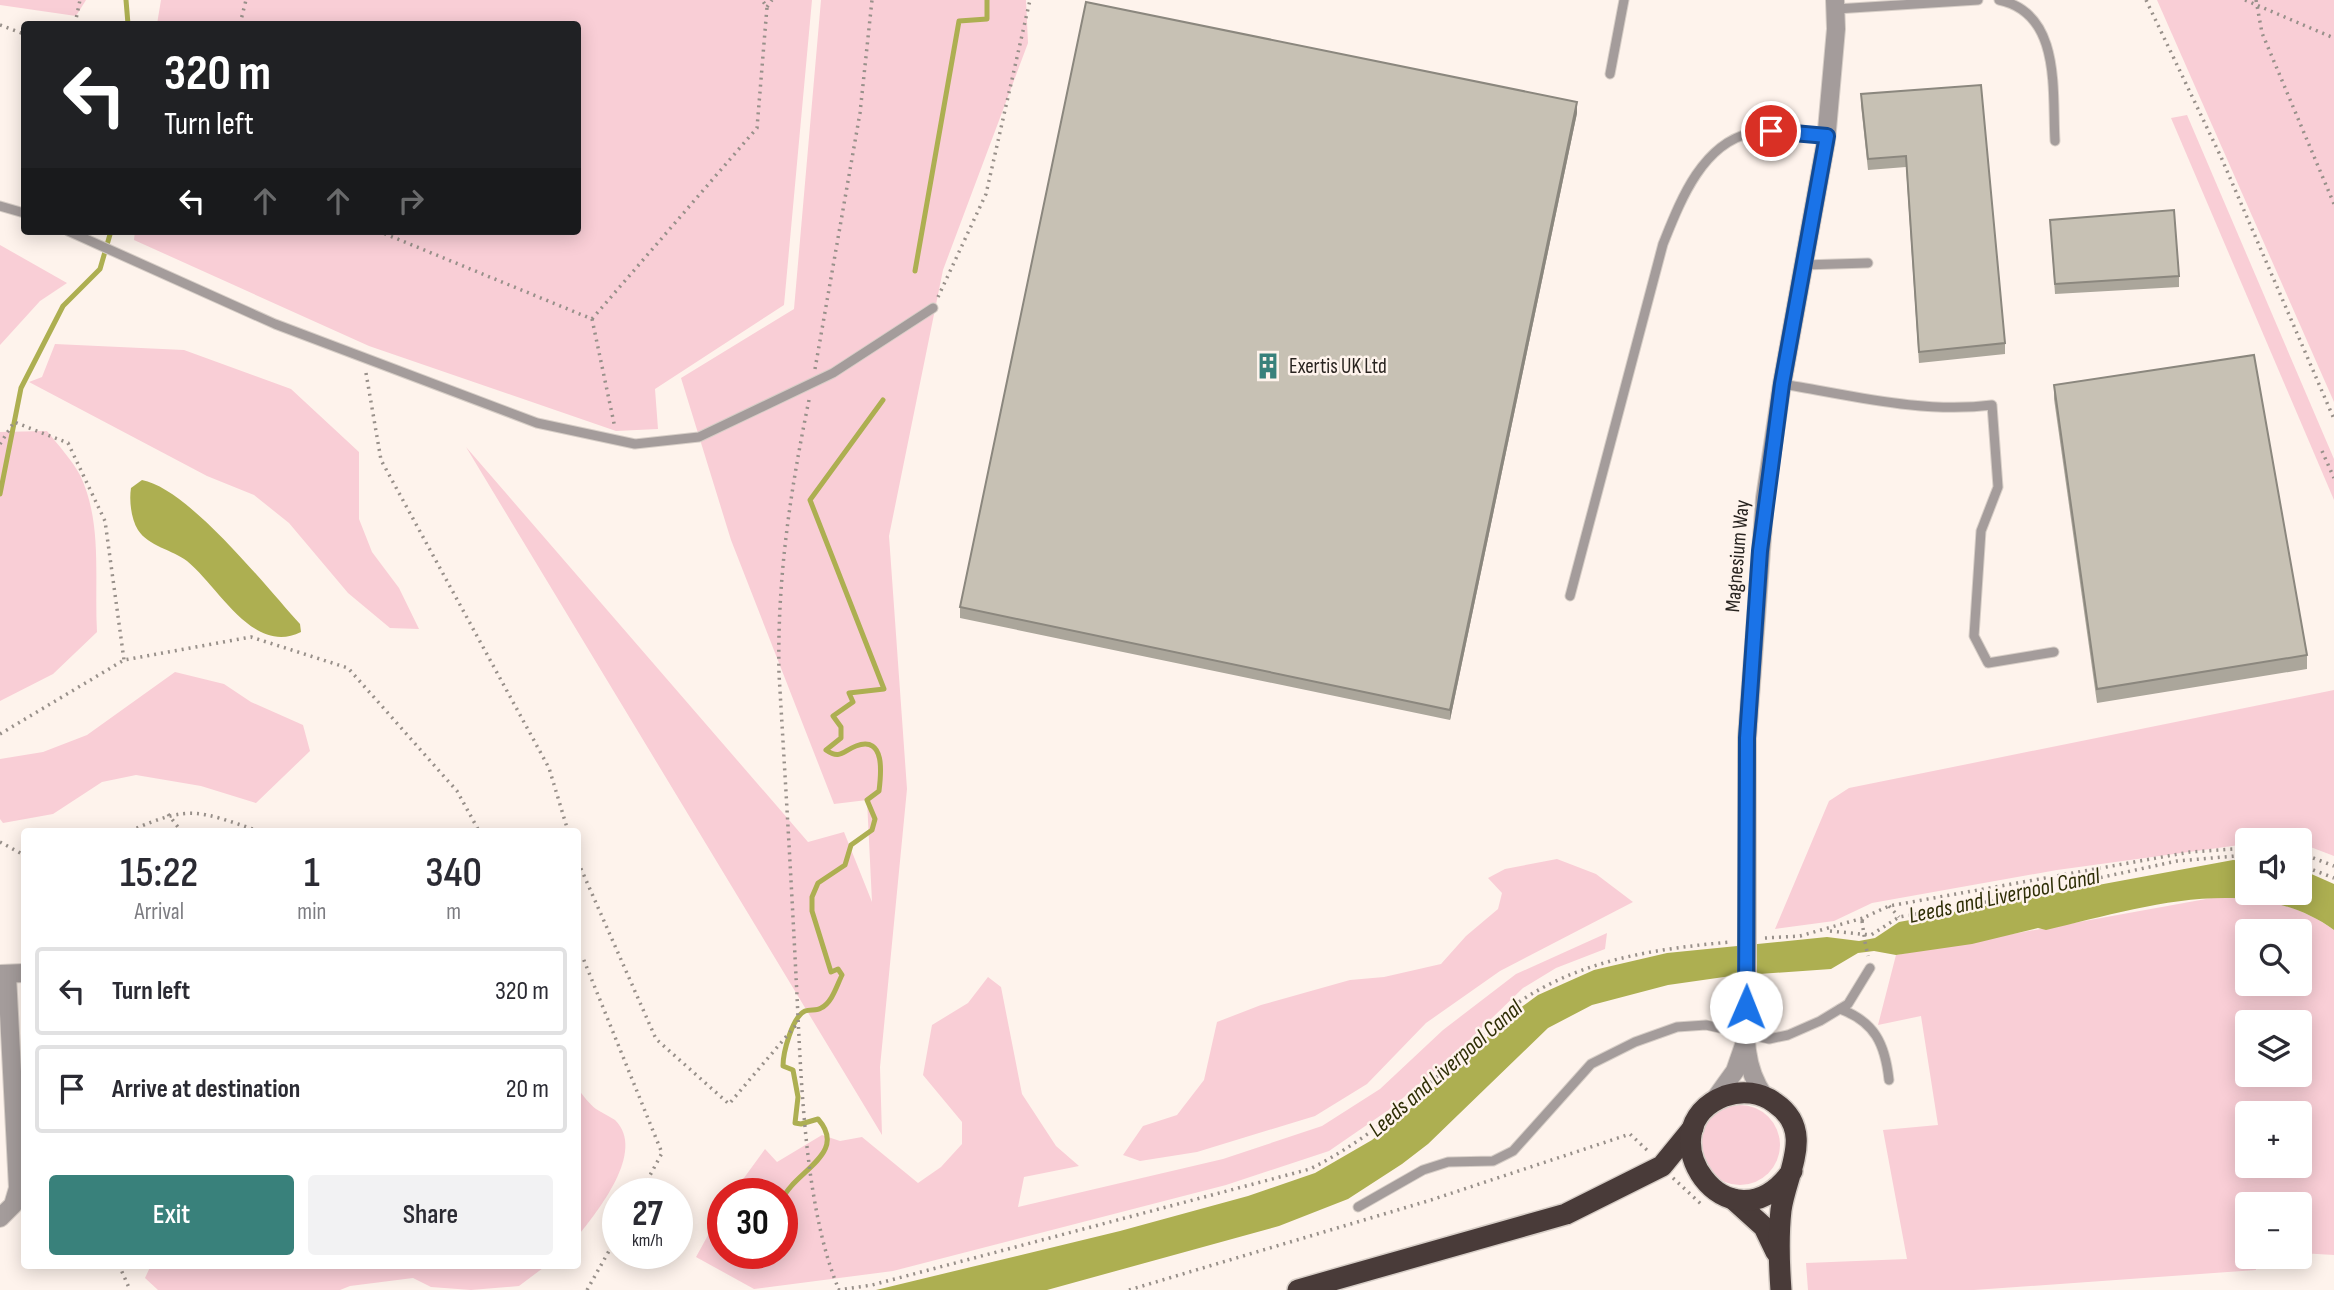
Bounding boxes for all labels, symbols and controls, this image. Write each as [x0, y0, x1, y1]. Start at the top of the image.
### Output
text: 320 m [164, 45, 271, 104]
icon: left [49, 49, 140, 140]
pin [1741, 101, 1801, 161]
text: Turn left [164, 105, 254, 144]
icon: arrive [1752, 112, 1790, 150]
icon: left [173, 182, 211, 220]
icon: ahead [246, 182, 284, 220]
icon: ahead [319, 182, 357, 220]
icon: right [392, 182, 430, 220]
building icon: Exertis UK Ltd [1253, 351, 1283, 381]
place label: Exertis UK Ltd [1289, 354, 1387, 379]
street label: Magnesium Way [1720, 499, 1755, 613]
map controls [2235, 828, 2312, 1269]
button: sound [2235, 828, 2312, 905]
text: 15:22 [120, 848, 198, 899]
text: 1 [304, 848, 320, 899]
text: 340 [425, 848, 482, 899]
water label: Leeds and Liverpool Canal [1906, 862, 2103, 930]
text: Arrival [134, 898, 184, 926]
text: min [297, 898, 326, 926]
text: m [446, 898, 461, 926]
button: search [2235, 919, 2312, 996]
position arrow [1709, 970, 1783, 1044]
icon: left [53, 972, 91, 1010]
text: Turn left [112, 976, 190, 1007]
text: 320 m [495, 976, 549, 1007]
water label: Leeds and Liverpool Canal [1363, 994, 1529, 1143]
button: layers [2235, 1010, 2312, 1087]
icon: arrive [53, 1070, 91, 1108]
text: Arrive at destination [112, 1074, 300, 1105]
text: 20 m [506, 1074, 549, 1105]
button: + [2235, 1101, 2312, 1178]
button: Exit [49, 1175, 294, 1255]
button: Share [308, 1175, 553, 1255]
speed limit sign: 30 [707, 1178, 798, 1269]
button: − [2235, 1192, 2312, 1269]
text: 27 [632, 1193, 663, 1236]
text: km/h [632, 1230, 663, 1251]

